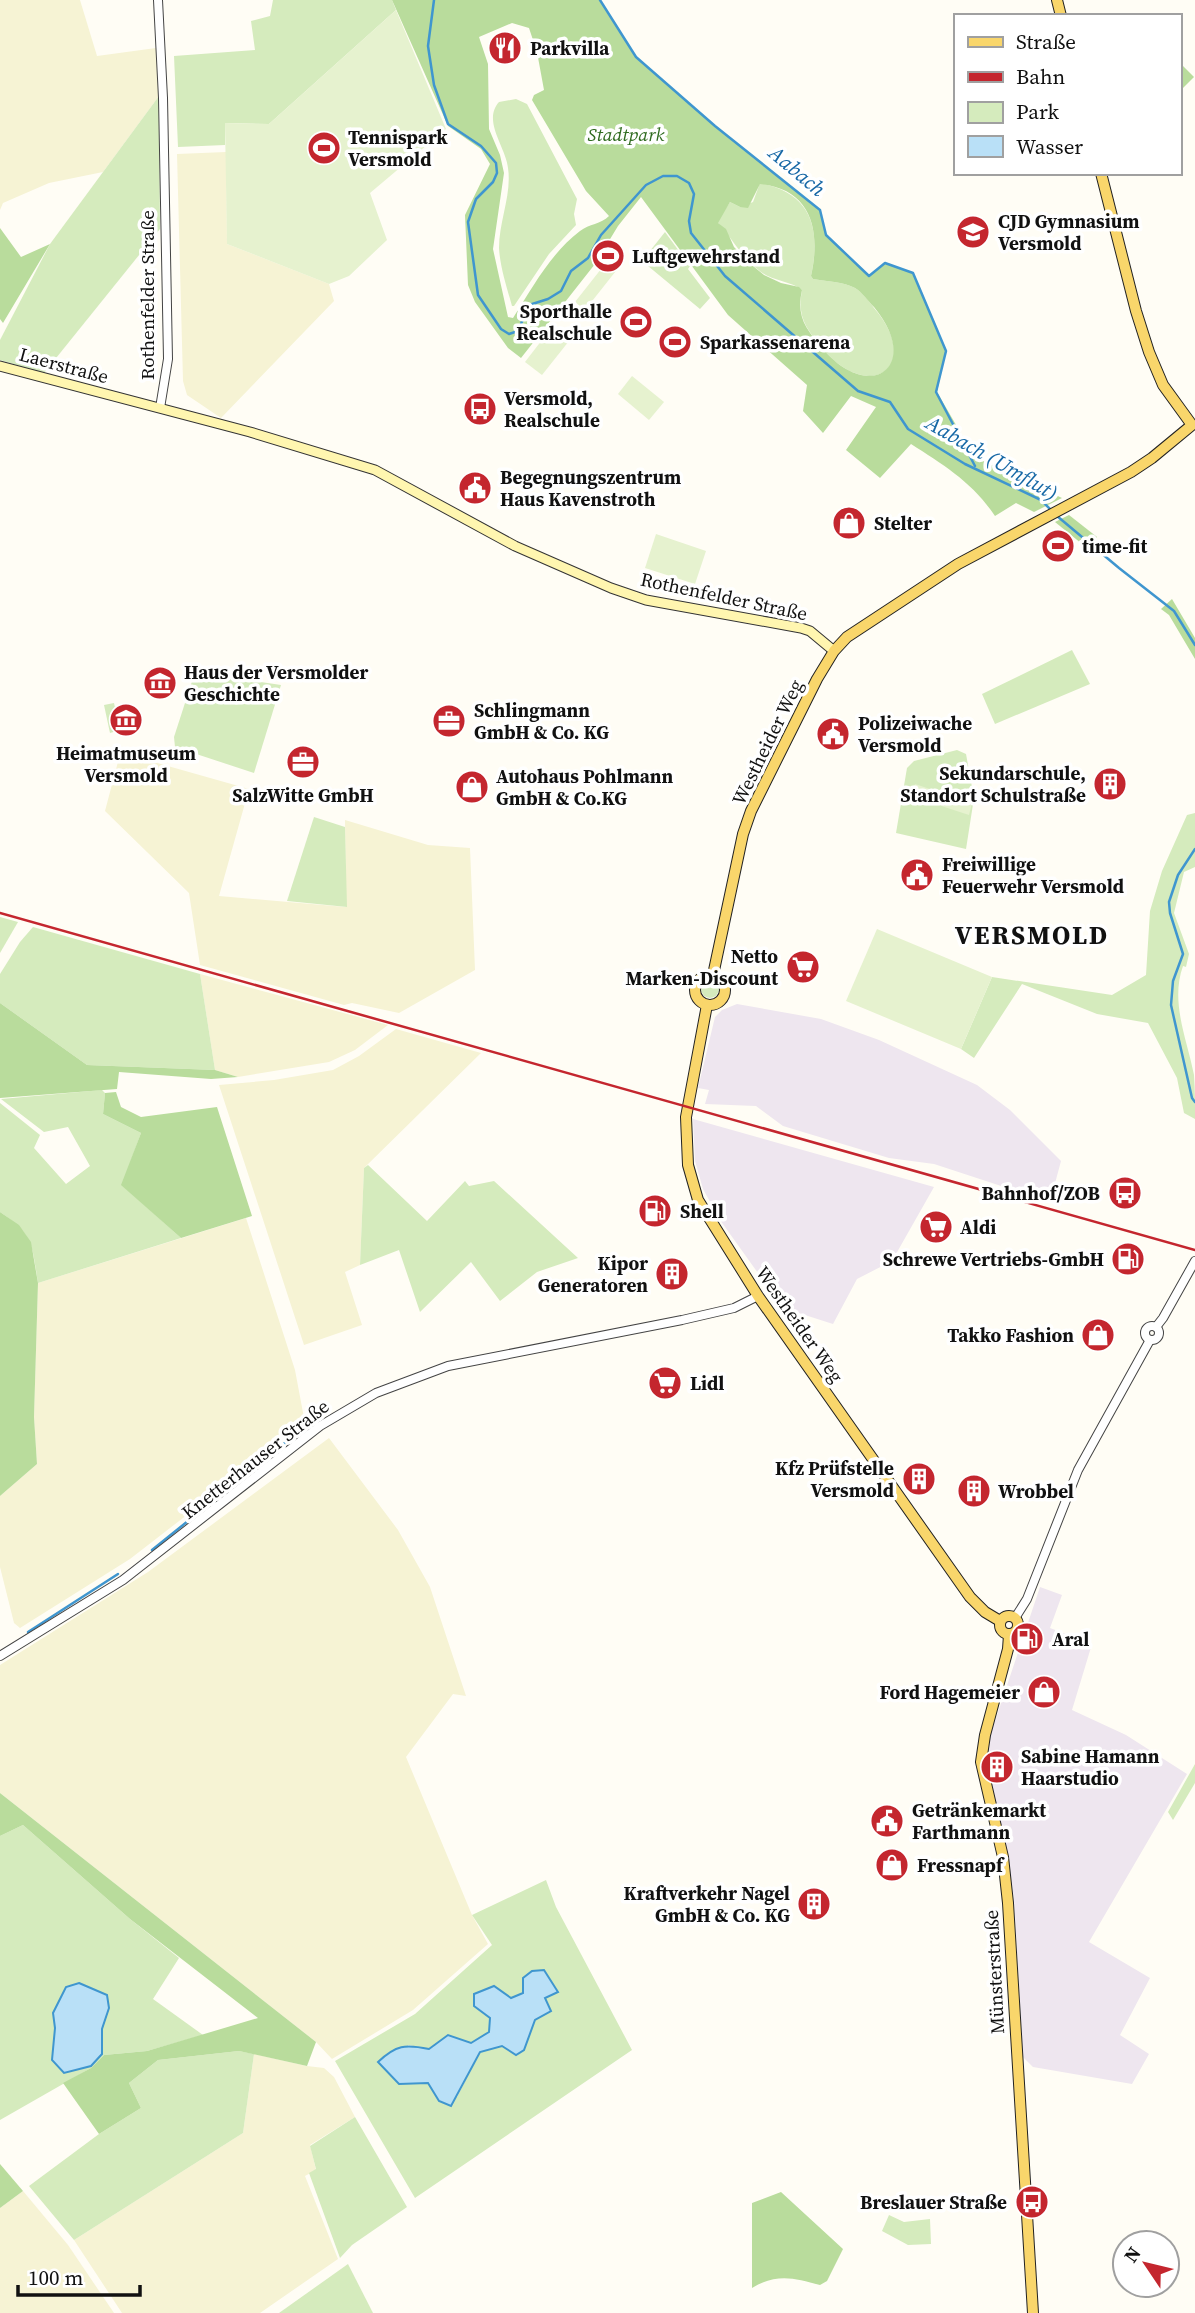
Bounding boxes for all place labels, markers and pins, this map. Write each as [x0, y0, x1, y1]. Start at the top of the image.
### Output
restaurant icon: Parkvilla [486, 29, 524, 67]
place label: Parkvilla [530, 35, 610, 61]
place label: Tennispark Versmold [348, 124, 448, 172]
sports icon: Tennispark Versmold [305, 129, 343, 167]
place label: CJD Gymnasium Versmold [998, 208, 1139, 256]
school or university icon: CJD Gymnasium Versmold [954, 213, 992, 251]
sports icon: Luftgewehrstand [589, 237, 627, 275]
place label: Luftgewehrstand [632, 243, 780, 269]
place label: Sporthalle Realschule [516, 298, 612, 346]
sports icon: Sporthalle Realschule [617, 303, 655, 341]
sports icon: Sparkassenarena [656, 323, 694, 361]
place label: Sparkassenarena [700, 329, 851, 355]
place label: Versmold, Realschule [504, 385, 600, 433]
bus stop icon: Versmold, Realschule [461, 390, 499, 428]
place label: Begegnungszentrum Haus Kavenstroth [500, 464, 681, 512]
public building icon: Begegnungszentrum Haus Kavenstroth [456, 469, 494, 507]
shop icon: Stelter [830, 504, 868, 542]
place label: Stelter [874, 510, 932, 536]
sports icon: time-fit [1039, 527, 1077, 565]
place label: time-fit [1082, 533, 1147, 559]
place label: Haus der Versmolder Geschichte [184, 659, 368, 707]
museum icon: Haus der Versmolder Geschichte [141, 664, 179, 702]
place label: Schlingmann GmbH & Co. KG [474, 697, 609, 745]
museum icon: Heimatmuseum Versmold [107, 701, 145, 739]
office icon: Schlingmann GmbH & Co. KG [430, 702, 468, 740]
place label: Polizeiwache Versmold [858, 710, 972, 758]
public building icon: Polizeiwache Versmold [814, 715, 852, 753]
place label: Heimatmuseum Versmold [56, 740, 196, 788]
office icon: SalzWitte GmbH [284, 743, 322, 781]
place label: Sekundarschule, Standort Schulstraße [900, 760, 1086, 808]
place label: Autohaus Pohlmann GmbH & Co.KG [496, 763, 674, 811]
building icon: Sekundarschule, Standort Schulstraße [1091, 765, 1129, 803]
shop icon: Autohaus Pohlmann GmbH & Co.KG [453, 768, 491, 806]
place label: SalzWitte GmbH [232, 782, 374, 808]
place label: Freiwillige Feuerwehr Versmold [942, 851, 1124, 899]
public building icon: Freiwillige Feuerwehr Versmold [898, 856, 936, 894]
place label: Netto Marken-Discount [626, 943, 778, 991]
supermarket icon: Netto Marken-Discount [784, 948, 822, 986]
bus stop icon: Bahnhof/ZOB [1106, 1174, 1144, 1212]
place label: Bahnhof/ZOB [981, 1180, 1100, 1206]
fuel station icon: Shell [636, 1192, 674, 1230]
place label: Shell [680, 1198, 724, 1224]
supermarket icon: Aldi [917, 1208, 955, 1246]
place label: Aldi [960, 1214, 996, 1240]
fuel station icon: Schrewe Vertriebs-GmbH [1109, 1240, 1147, 1278]
place label: Schrewe Vertriebs-GmbH [883, 1246, 1104, 1272]
place label: Kipor Generatoren [538, 1250, 648, 1298]
building icon: Kipor Generatoren [653, 1255, 691, 1293]
shop icon: Takko Fashion [1079, 1316, 1117, 1354]
place label: Takko Fashion [947, 1322, 1074, 1348]
supermarket icon: Lidl [646, 1364, 684, 1402]
place label: Lidl [690, 1370, 724, 1396]
place label: Kfz Prüfstelle Versmold [775, 1455, 894, 1503]
building icon: Kfz Prüfstelle Versmold [900, 1460, 938, 1498]
building icon: Wrobbel [955, 1472, 993, 1510]
place label: Wrobbel [998, 1478, 1074, 1504]
fuel station icon: Aral [1008, 1620, 1046, 1658]
place label: Aral [1052, 1626, 1089, 1652]
shop icon: Ford Hagemeier [1025, 1673, 1063, 1711]
place label: Ford Hagemeier [880, 1679, 1020, 1705]
place label: Sabine Hamann Haarstudio [1021, 1743, 1160, 1791]
building icon: Sabine Hamann Haarstudio [978, 1748, 1016, 1786]
place label: Getränkemarkt Farthmann [912, 1797, 1046, 1845]
public building icon: Getränkemarkt Farthmann [868, 1802, 906, 1840]
shop icon: Fressnapf [873, 1846, 911, 1884]
place label: Fressnapf [917, 1852, 1005, 1878]
place label: Kraftverkehr Nagel GmbH & Co. KG [624, 1880, 790, 1928]
building icon: Kraftverkehr Nagel GmbH & Co. KG [795, 1885, 833, 1923]
bus stop icon: Breslauer Straße [1013, 2183, 1051, 2221]
place label: Breslauer Straße [860, 2189, 1007, 2215]

